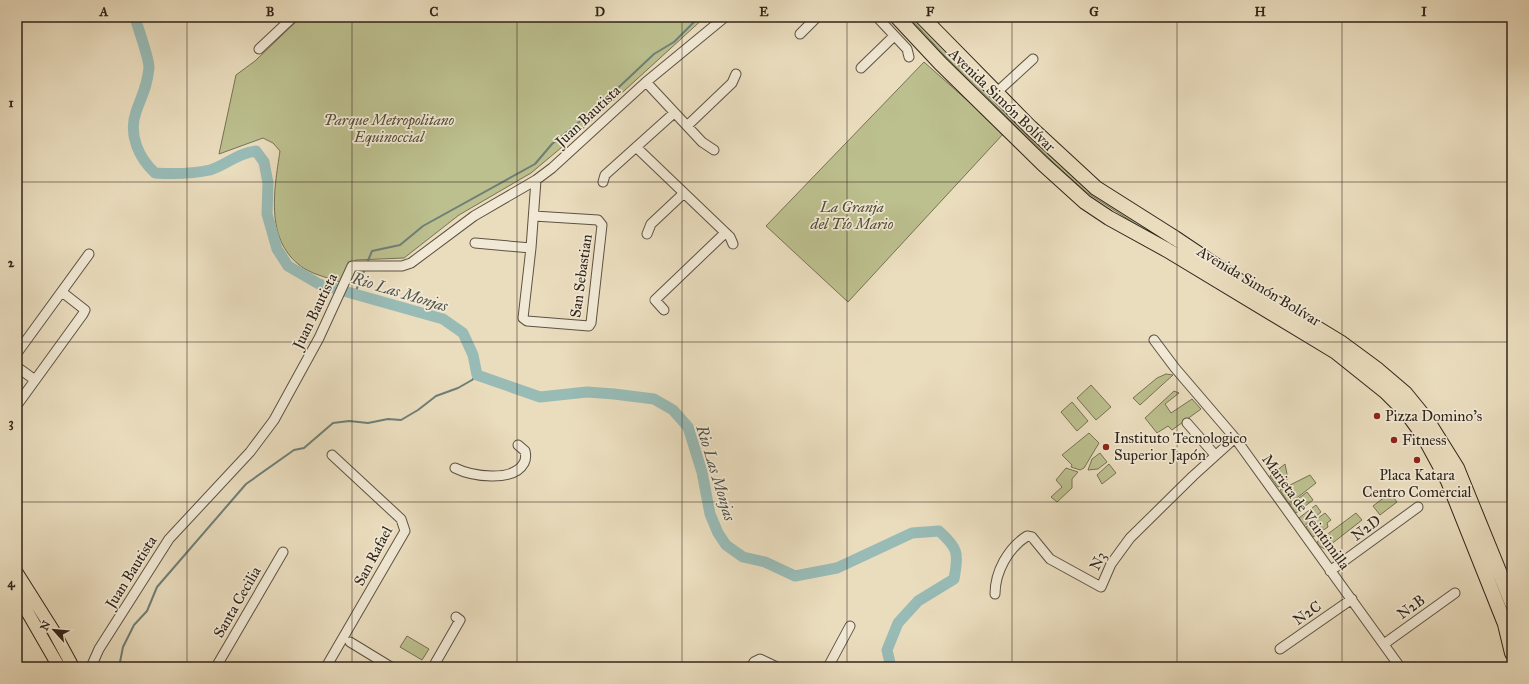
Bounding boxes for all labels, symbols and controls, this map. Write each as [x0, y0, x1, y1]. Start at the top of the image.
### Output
text: A [99, 4, 109, 20]
text: B [266, 4, 275, 20]
text: C [430, 4, 439, 20]
text: D [595, 4, 605, 20]
text: E [759, 4, 769, 20]
text: F [926, 4, 935, 20]
text: G [1089, 4, 1099, 20]
text: H [1254, 4, 1266, 20]
text: I [1421, 4, 1427, 20]
street label: Avenida Simón Bolívar [944, 44, 1059, 156]
street label: Juan Bautista [550, 81, 625, 153]
text: 1 [8, 95, 14, 111]
park label: Parque Metropolitano Equinoccial [324, 111, 455, 146]
park label: La Granja del Tío Mario [810, 198, 894, 233]
street label: San Sebastian [566, 233, 596, 319]
street label: Avenida Simón Bolívar [1193, 241, 1324, 330]
text: 2 [8, 255, 15, 271]
water label: Rio Las Monjas [349, 268, 450, 317]
street label: Juan Bautista [288, 270, 342, 354]
place label: Pizza Domino's [1385, 407, 1482, 425]
marker: Pizza Domino's [1372, 411, 1382, 421]
text: 3 [8, 415, 14, 431]
water label: Rio Las Monjas [691, 422, 740, 524]
place label: Instituto Tecnologico Superior Japón [1114, 429, 1247, 465]
place label: Fitness [1402, 431, 1446, 449]
marker: Fitness [1389, 435, 1399, 445]
marker: Instituto Tecnologico Superior Japón [1101, 442, 1111, 452]
street label: Marieta de Veintimilla [1258, 451, 1354, 574]
marker: Placa Katara Centro Comercial [1412, 455, 1422, 465]
place label: Placa Katara Centro Comercial [1362, 466, 1473, 501]
street label: N2D [1348, 511, 1384, 545]
street label: San Rafael [350, 522, 397, 589]
street label: Juan Bautista [101, 532, 162, 614]
street label: N3 [1086, 549, 1110, 573]
street label: Santa Cecilia [209, 563, 265, 641]
text: 4 [7, 575, 15, 591]
street label: N2B [1394, 591, 1428, 623]
street label: N2C [1289, 597, 1325, 629]
north arrow [34, 610, 74, 650]
text: N [38, 618, 54, 633]

